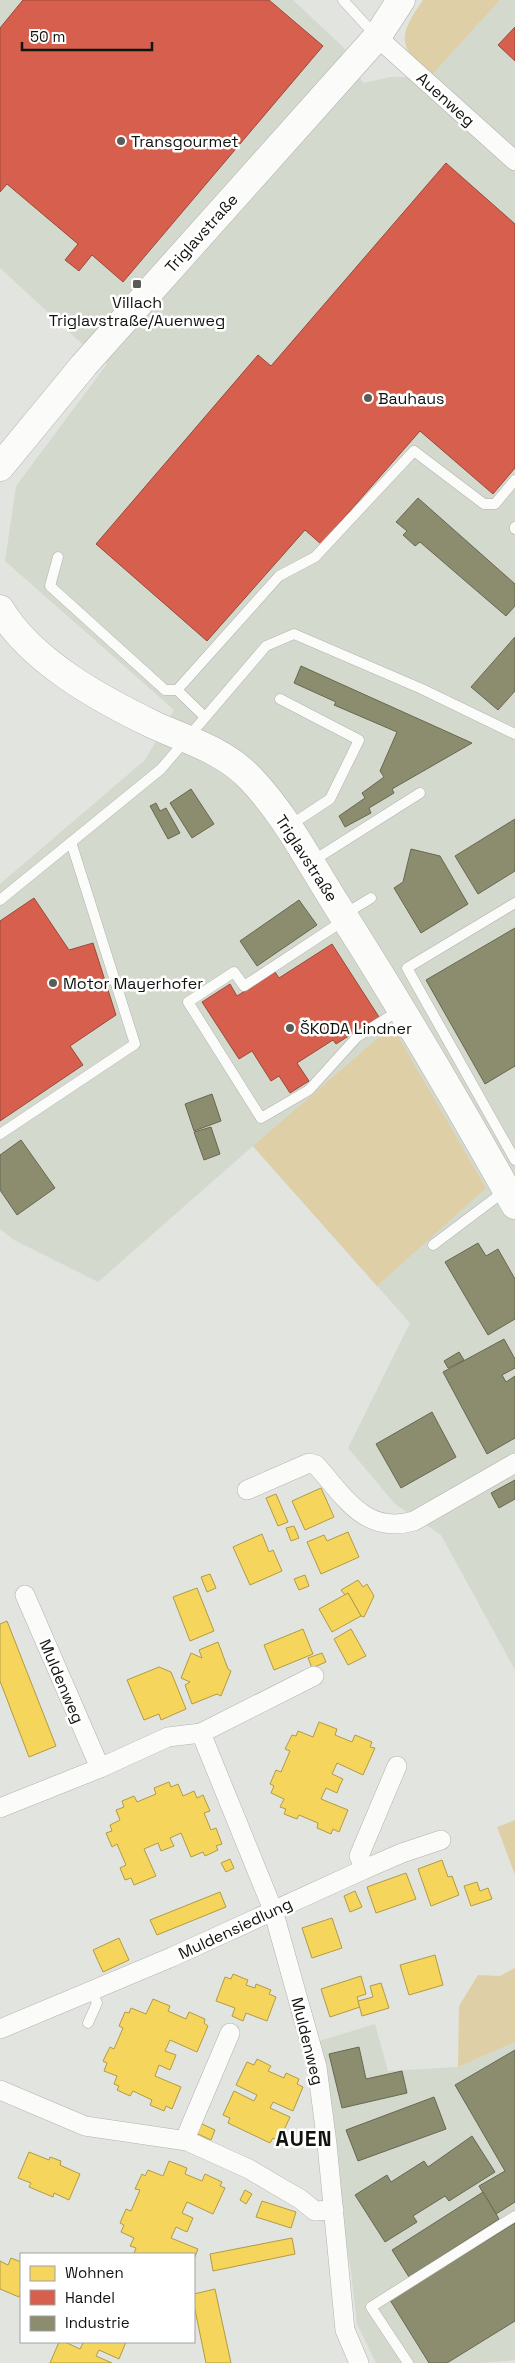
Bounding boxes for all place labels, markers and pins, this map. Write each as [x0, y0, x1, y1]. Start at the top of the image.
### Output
place label: Transgourmet [131, 131, 239, 152]
marker: Transgourmet [115, 135, 127, 147]
marker: Villach Triglavstraße/Auenweg [131, 278, 143, 290]
place label: Villach Triglavstraße/Auenweg [49, 292, 225, 331]
place label: Bauhaus [378, 388, 444, 409]
marker: Bauhaus [362, 392, 374, 404]
place label: Motor Mayerhofer [63, 973, 203, 994]
marker: Motor Mayerhofer [47, 977, 59, 989]
place label: ŠKODA Lindner [300, 1018, 412, 1039]
marker: ŠKODA Lindner [284, 1022, 296, 1034]

